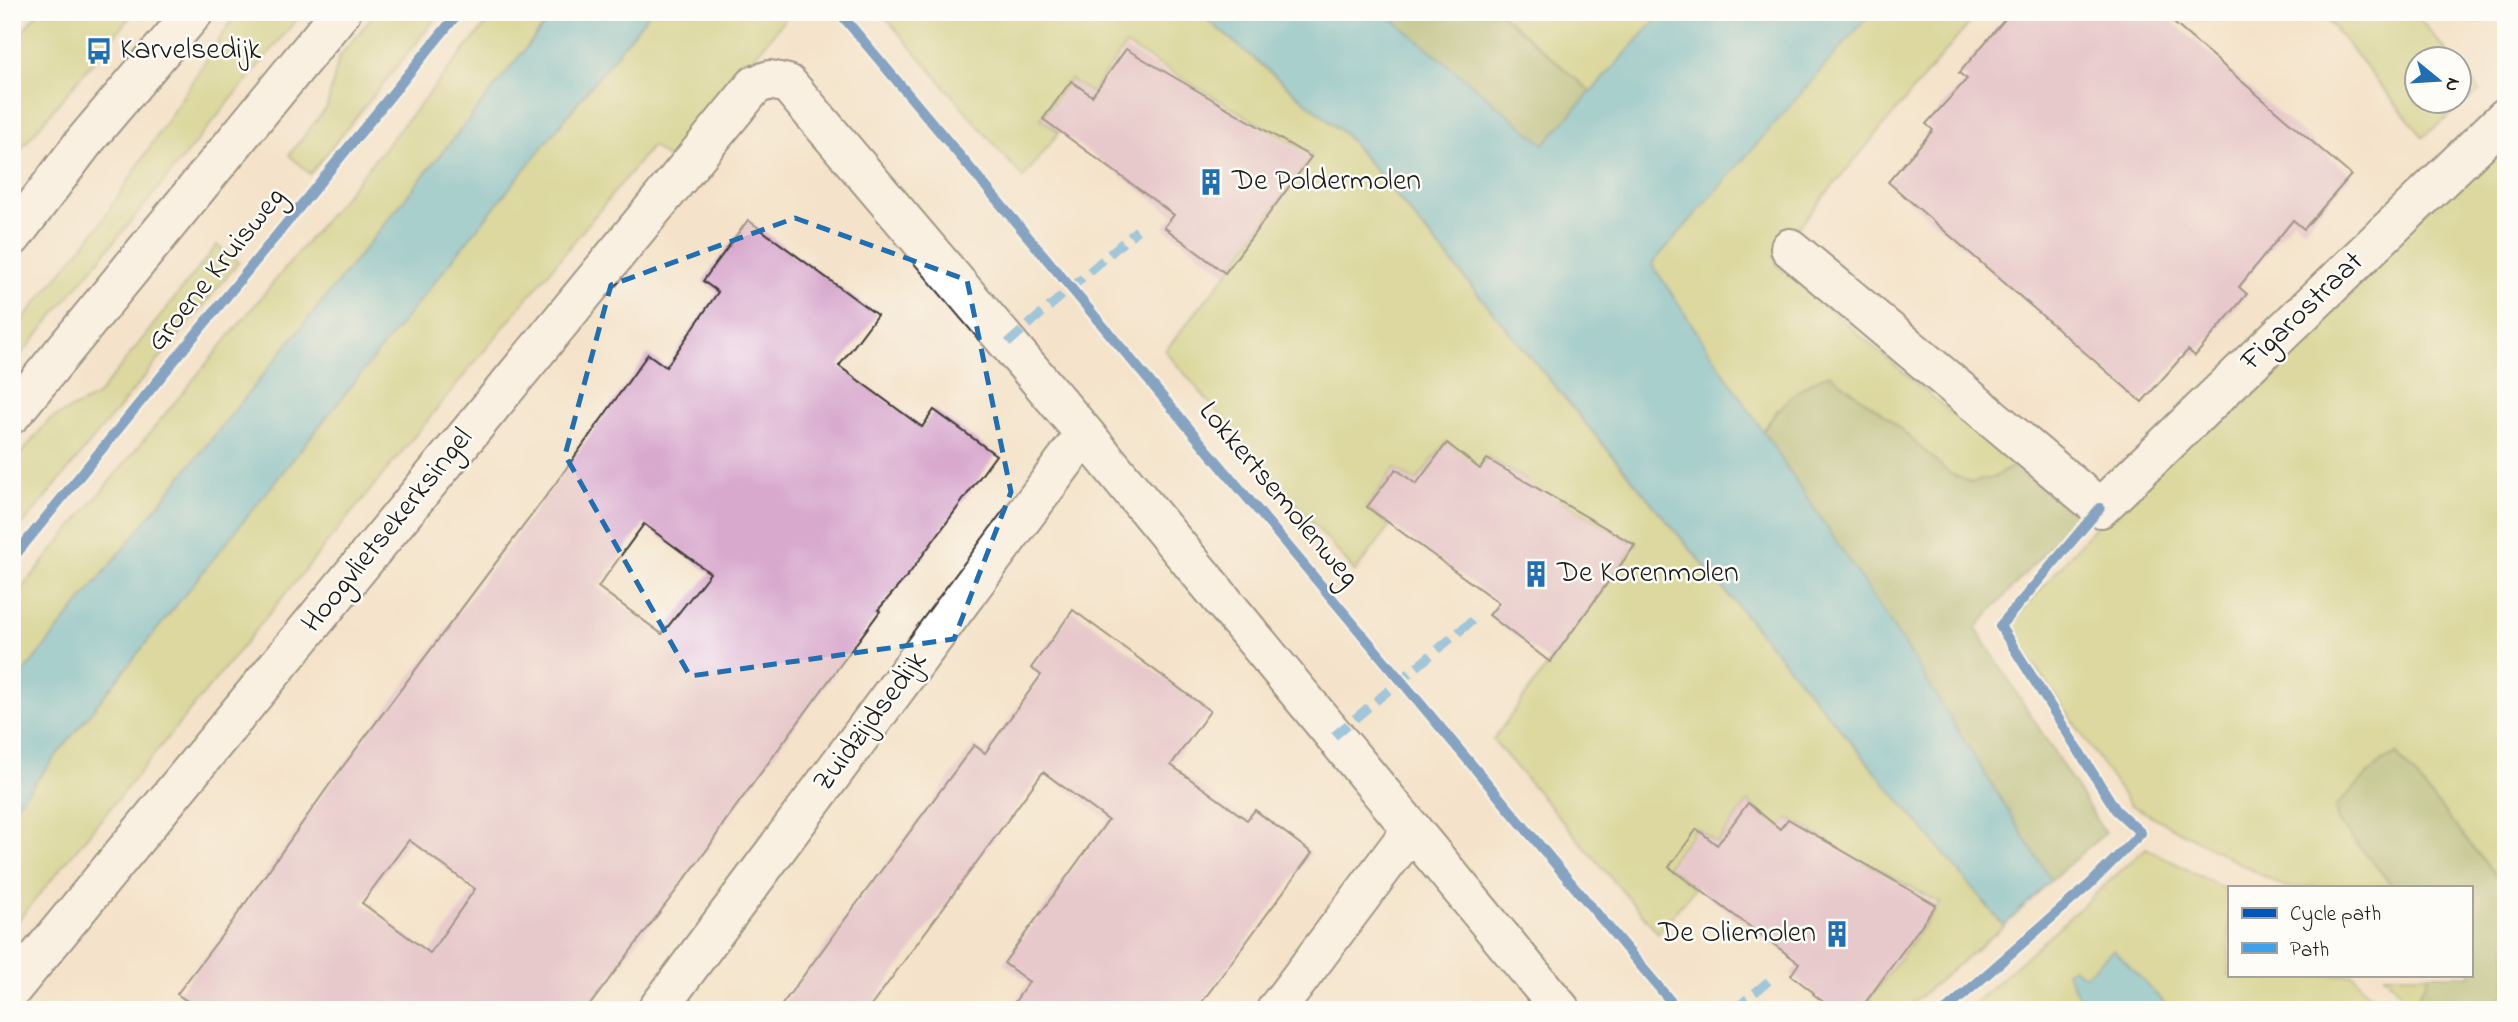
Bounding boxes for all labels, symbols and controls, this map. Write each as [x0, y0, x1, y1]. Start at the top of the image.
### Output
place label: Karvelsedijk [120, 29, 262, 73]
bus stop icon: Karvelsedijk [84, 36, 114, 66]
north arrow [2402, 46, 2472, 116]
text: N [2437, 74, 2467, 95]
place label: De Poldermolen [1231, 160, 1421, 204]
building icon: De Poldermolen [1196, 167, 1226, 197]
street label: Groene Kruisweg [137, 178, 297, 362]
street label: Figarostraat [2231, 242, 2375, 383]
street label: Lokkertsemolenweg [1187, 392, 1369, 598]
street label: Hoogvlietsekerksingel [291, 419, 485, 643]
place label: De Korenmolen [1556, 552, 1739, 596]
building icon: De Korenmolen [1521, 559, 1551, 589]
street label: Zuidzijdsedijk [803, 641, 939, 802]
legend [2228, 886, 2472, 976]
text: Cycle path [2290, 900, 2381, 932]
place label: De Oliemolen [1657, 912, 1816, 956]
building icon: De Oliemolen [1822, 919, 1852, 949]
text: Path [2290, 936, 2329, 966]

